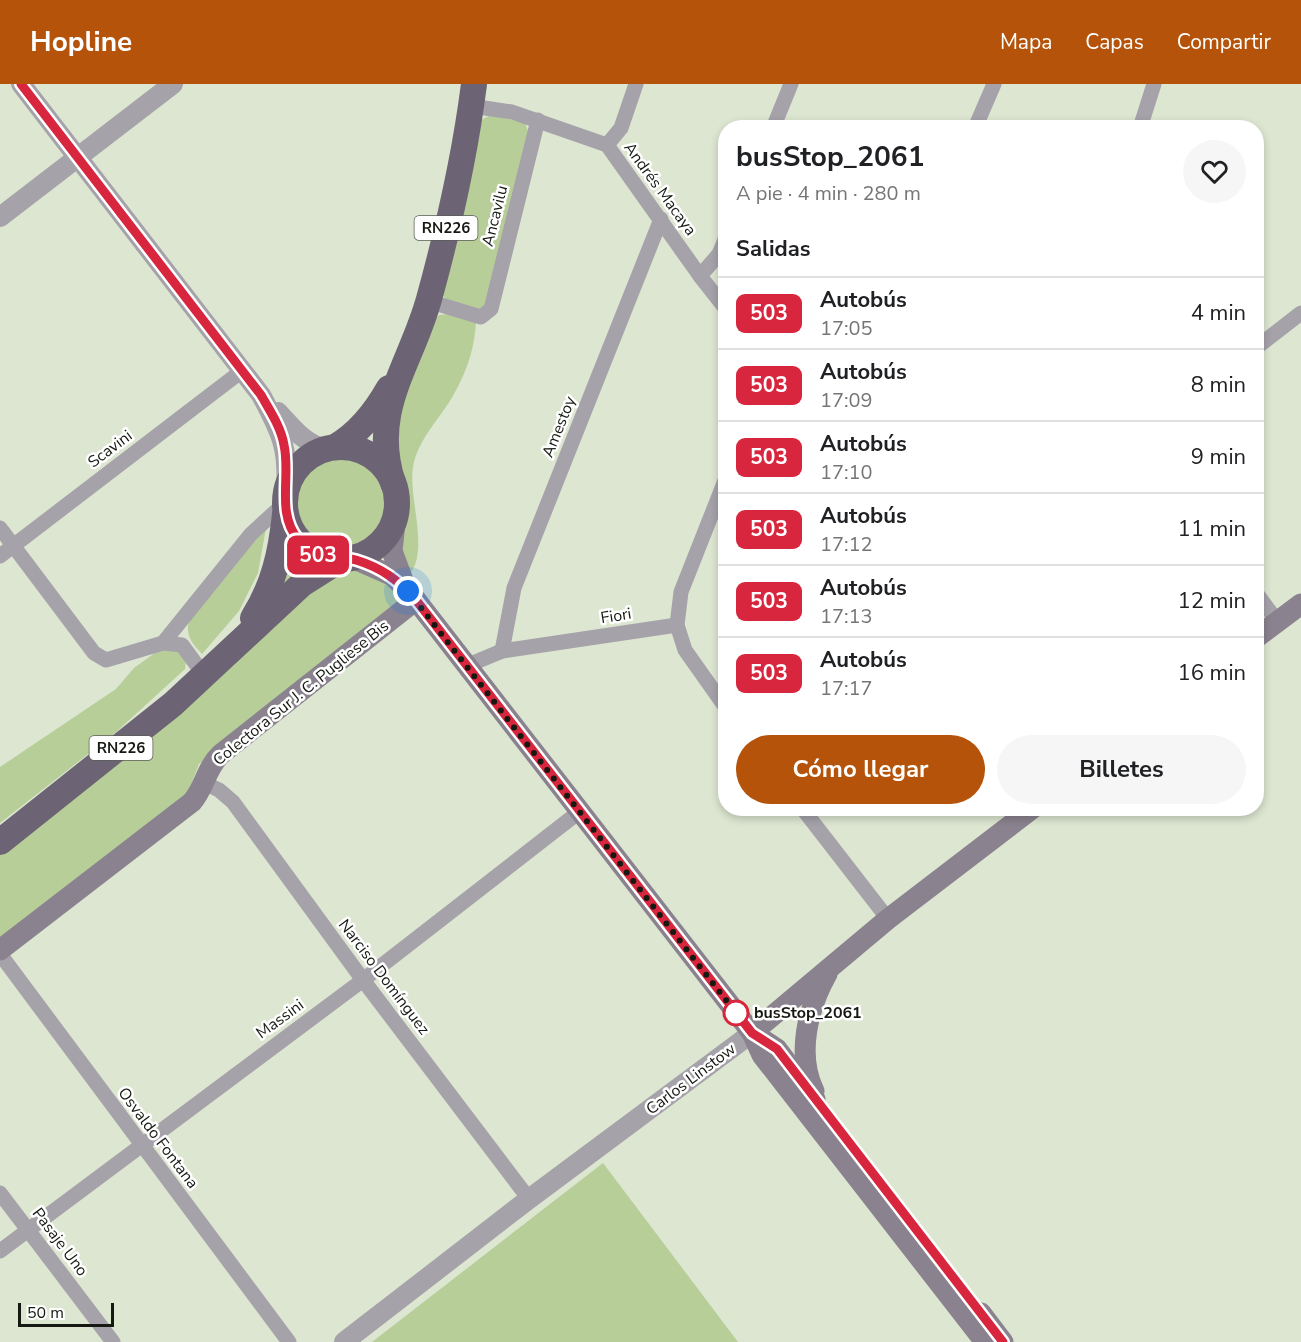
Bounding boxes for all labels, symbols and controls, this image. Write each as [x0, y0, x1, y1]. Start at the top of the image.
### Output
text: Hopline [30, 23, 132, 61]
text: Mapa [1000, 28, 1052, 56]
text: Capas [1085, 28, 1144, 56]
text: Compartir [1177, 28, 1271, 56]
street label: Andrés Macaya [619, 138, 701, 240]
text: busStop_2061 [736, 138, 924, 176]
button: heart [1183, 140, 1246, 203]
text: A pie · 4 min · 280 m [736, 180, 921, 207]
street label: Ancavilu [477, 183, 513, 249]
road number: RN226 [414, 216, 478, 240]
text: Salidas [736, 234, 811, 264]
text: Autobús [820, 285, 907, 315]
text: 4 min [1191, 298, 1246, 328]
text: 503 [750, 299, 788, 327]
text: 17:05 [820, 315, 873, 342]
text: Autobús [820, 357, 907, 387]
text: 8 min [1191, 370, 1246, 400]
text: 503 [750, 371, 788, 399]
text: 17:09 [820, 387, 873, 414]
street label: Amestoy [537, 392, 581, 461]
street label: Scavini [83, 425, 137, 473]
text: Autobús [820, 429, 907, 459]
text: 9 min [1191, 442, 1246, 472]
text: 503 [750, 443, 788, 471]
text: 17:10 [820, 459, 873, 486]
text: Autobús [820, 501, 907, 531]
text: 11 min [1178, 514, 1246, 544]
text: 503 [750, 515, 788, 543]
text: 17:12 [820, 531, 873, 558]
line badge: 503 [284, 536, 352, 574]
text: 503 [299, 541, 337, 569]
text: Autobús [820, 573, 907, 603]
your location [393, 576, 423, 606]
text: 12 min [1178, 586, 1246, 616]
text: 503 [750, 587, 788, 615]
street label: Fiori [599, 603, 633, 629]
text: 17:13 [820, 603, 873, 630]
street label: Colectora Sur J. C. Pugliese Bis [208, 615, 394, 771]
text: Autobús [820, 645, 907, 675]
text: 16 min [1178, 658, 1246, 688]
text: 503 [750, 659, 788, 687]
text: 17:17 [820, 675, 873, 702]
button: Cómo llegar [736, 735, 985, 804]
button: Billetes [997, 735, 1246, 804]
road number: RN226 [90, 736, 152, 760]
street label: Narciso Domínguez [333, 915, 435, 1039]
street label: Massini [252, 994, 308, 1044]
marker: busStop_2061 [723, 1000, 749, 1026]
place label: busStop_2061 [754, 1002, 862, 1024]
street label: Carlos Linstow [642, 1038, 741, 1120]
street label: Osvaldo Fontana [113, 1083, 203, 1193]
street label: Pasaje Uno [27, 1203, 93, 1281]
scale bar [18, 1300, 114, 1328]
text: 50 m [27, 1302, 64, 1324]

